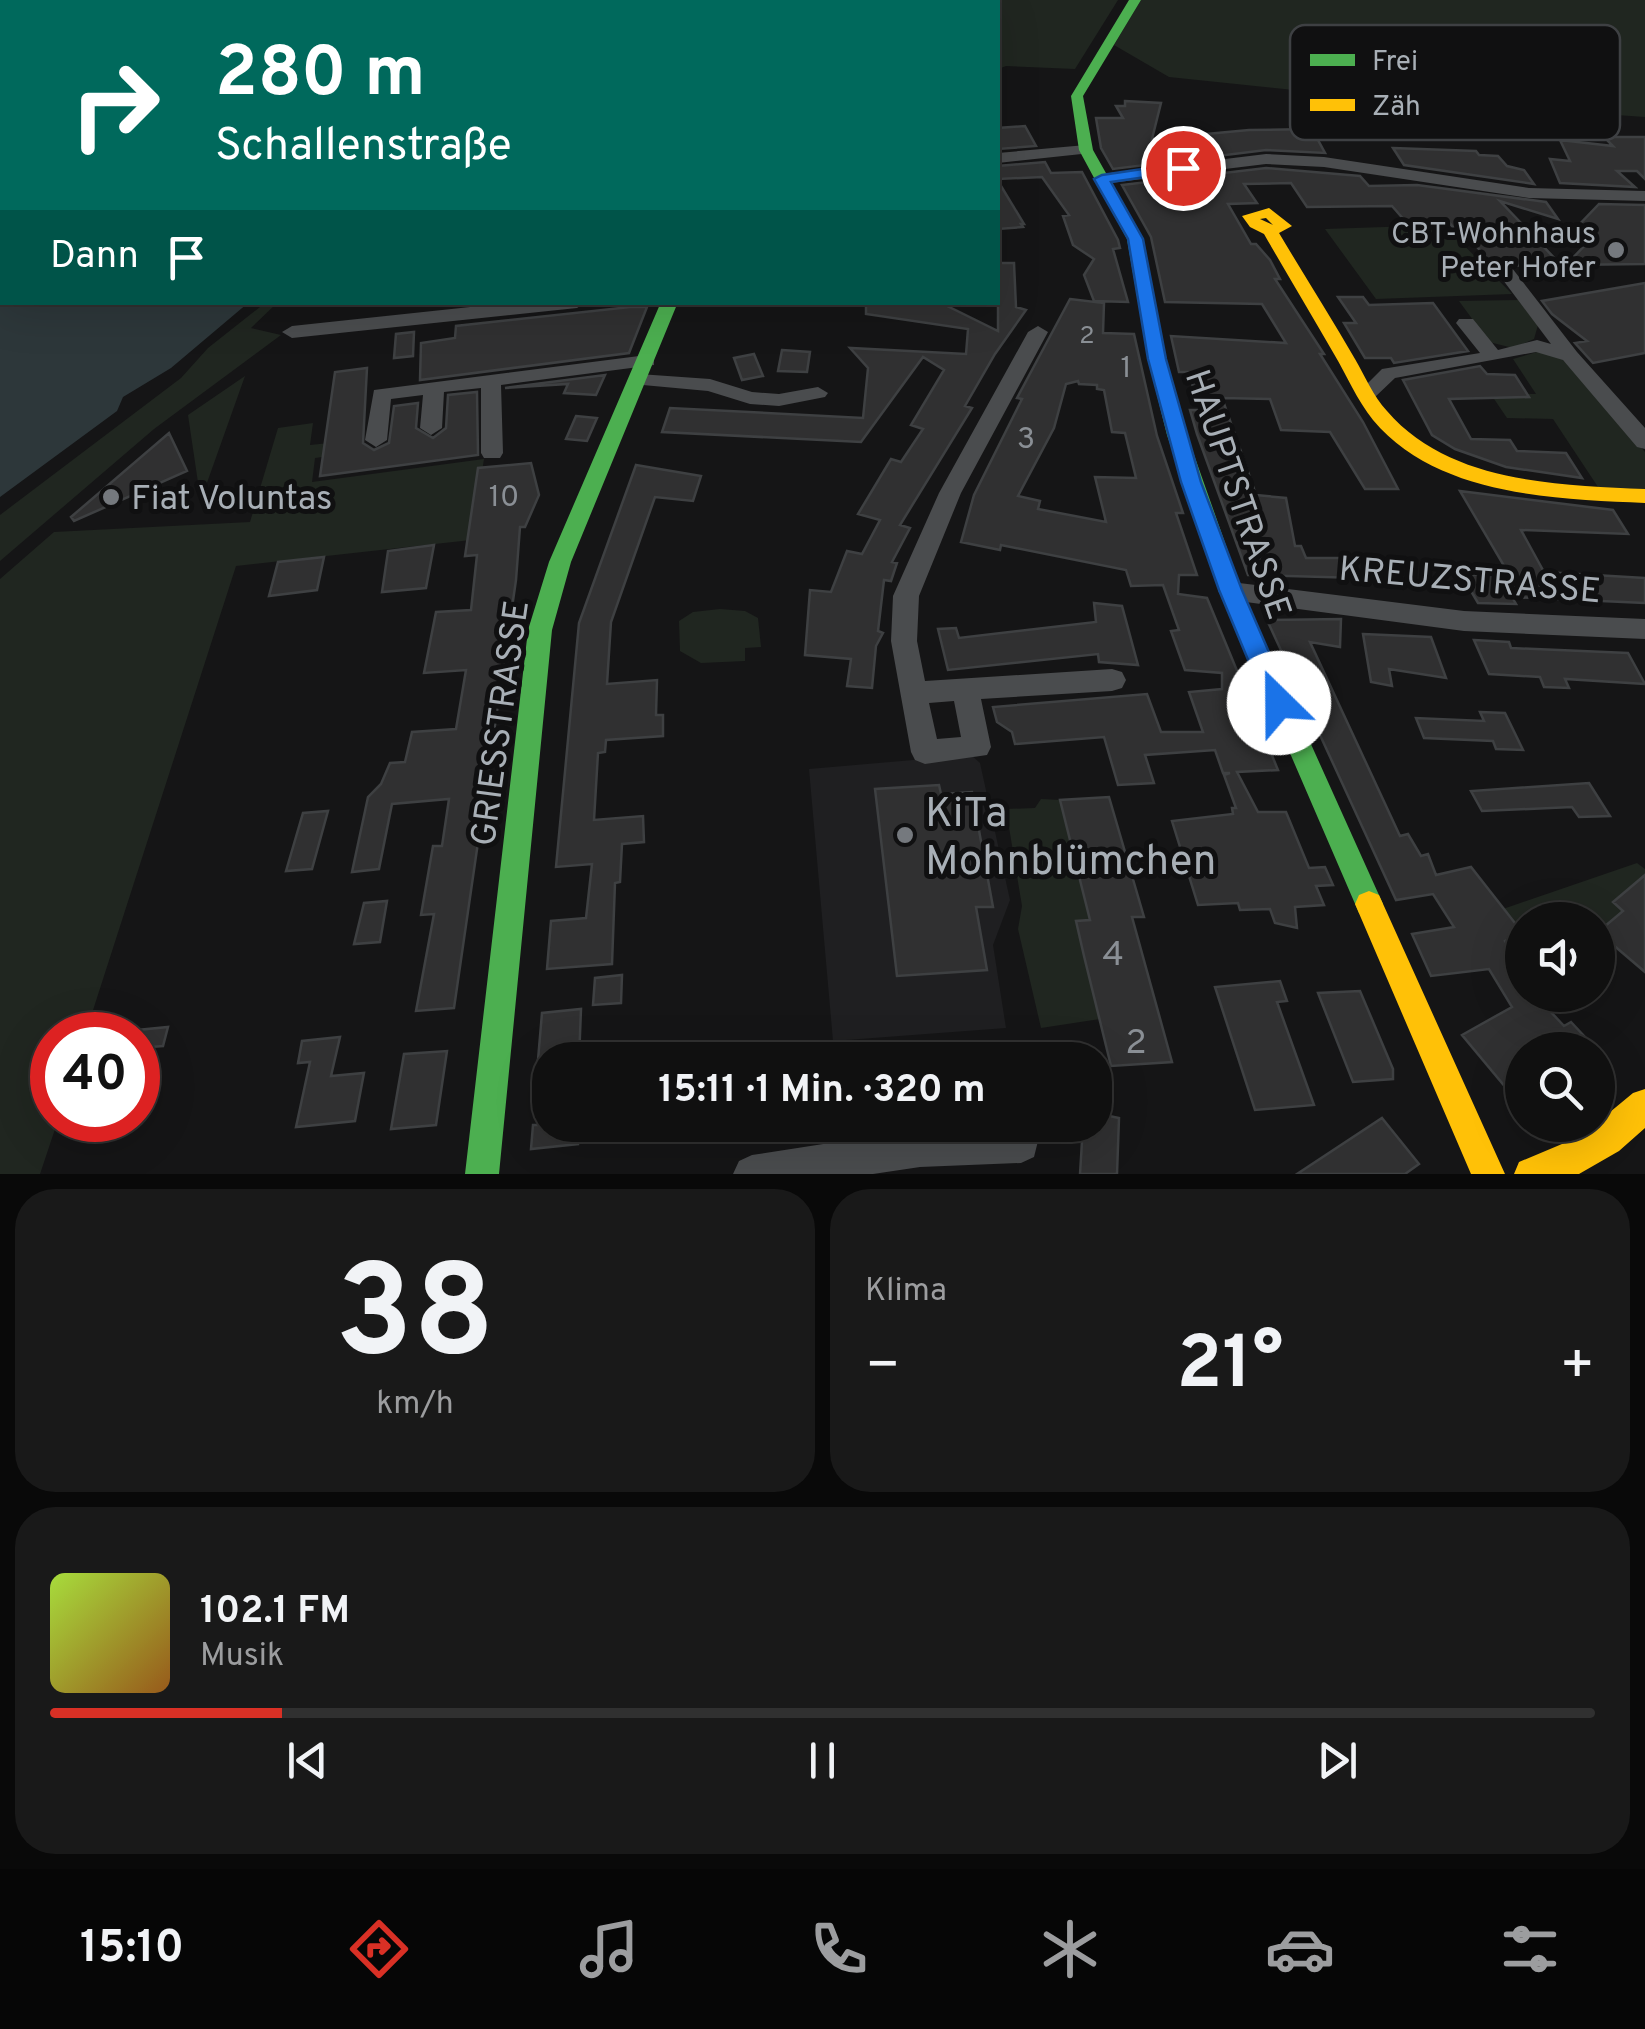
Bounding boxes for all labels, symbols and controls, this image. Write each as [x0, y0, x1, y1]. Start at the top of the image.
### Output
legend [1290, 25, 1620, 140]
text: 280 m [215, 32, 426, 121]
icon: right [50, 40, 180, 170]
text: Frei [1372, 45, 1418, 81]
text: Zäh [1372, 90, 1421, 126]
text: Schallenstraße [215, 119, 512, 176]
pin [1141, 126, 1226, 211]
icon: arrive [1156, 141, 1211, 196]
place label: CBT-Wohnhaus Peter Hofer [1391, 217, 1596, 288]
icon: arrive [159, 230, 214, 285]
text: Dann [50, 233, 139, 282]
marker: CBT-Wohnhaus Peter Hofer [1605, 239, 1627, 261]
house number: 2 [1079, 321, 1095, 353]
house number: 1 [1120, 351, 1132, 388]
street label: HAUPTSTRASSE [1173, 364, 1299, 625]
house number: 3 [1017, 422, 1035, 459]
place label: Fiat Voluntas [131, 478, 333, 522]
house number: 10 [489, 480, 519, 517]
marker: Fiat Voluntas [100, 486, 122, 508]
street label: KREUZSTRASSE [1337, 549, 1603, 615]
street label: GRIESSTRASSE [463, 598, 541, 849]
position arrow [1227, 651, 1331, 755]
place label: KiTa Mohnblümchen [925, 789, 1217, 890]
marker: KiTa Mohnblümchen [894, 824, 916, 846]
map controls [1505, 902, 1615, 1142]
button: sound [1505, 902, 1615, 1012]
house number: 4 [1102, 934, 1124, 978]
speed limit sign: 40 [30, 1012, 160, 1142]
house number: 2 [1125, 1022, 1147, 1066]
button: search [1505, 1032, 1615, 1142]
text: 15:11 · 1 Min. · 320 m [658, 1067, 986, 1116]
text: 38 [335, 1237, 495, 1402]
text: Klima [865, 1272, 947, 1312]
text: 21° [1176, 1320, 1284, 1415]
text: − [865, 1333, 900, 1403]
text: + [1560, 1333, 1595, 1403]
text: km/h [376, 1385, 454, 1425]
text: 102.1 FM [200, 1588, 350, 1637]
text: Musik [200, 1637, 284, 1677]
icon: previous [280, 1733, 335, 1788]
icon: pause [795, 1733, 850, 1788]
icon: next [1310, 1733, 1365, 1788]
icon: directions [344, 1914, 414, 1984]
icon: music [574, 1914, 644, 1984]
icon: phone [804, 1914, 874, 1984]
icon: climate [1035, 1914, 1105, 1984]
icon: car [1265, 1914, 1335, 1984]
icon: filters [1495, 1914, 1565, 1984]
text: 15:10 [80, 1921, 184, 1978]

